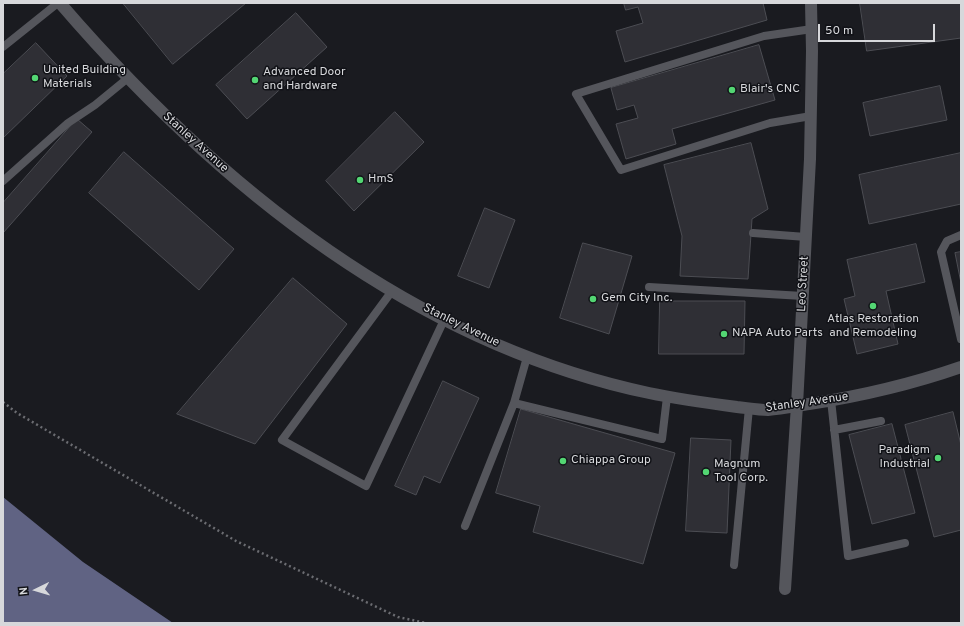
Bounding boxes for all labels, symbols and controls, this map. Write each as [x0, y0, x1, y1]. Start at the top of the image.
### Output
scale bar [820, 16, 937, 42]
text: 50 m [825, 23, 853, 39]
place label: United Building Materials [43, 64, 126, 92]
place label: Advanced Door and Hardware [263, 66, 346, 94]
marker: United Building Materials [30, 73, 40, 83]
marker: Advanced Door and Hardware [250, 75, 260, 85]
place label: Blair's CNC [740, 83, 800, 97]
marker: Blair's CNC [727, 85, 737, 95]
street label: Stanley Avenue [159, 110, 231, 176]
place label: HmS [368, 173, 394, 187]
marker: HmS [355, 175, 365, 185]
street label: Leo Street [795, 256, 813, 312]
place label: Gem City Inc. [601, 292, 672, 306]
marker: Gem City Inc. [588, 294, 598, 304]
street label: Stanley Avenue [420, 301, 502, 351]
marker: Atlas Restoration and Remodeling [868, 301, 878, 311]
place label: Atlas Restoration and Remodeling [827, 313, 919, 341]
place label: NAPA Auto Parts [732, 327, 823, 341]
marker: NAPA Auto Parts [719, 329, 729, 339]
street label: Stanley Avenue [765, 390, 849, 416]
place label: Paradigm Industrial [878, 444, 930, 472]
marker: Paradigm Industrial [933, 453, 943, 463]
place label: Chiappa Group [571, 454, 651, 468]
marker: Chiappa Group [558, 456, 568, 466]
place label: Magnum Tool Corp. [714, 458, 768, 486]
marker: Magnum Tool Corp. [701, 467, 711, 477]
north arrow [16, 570, 56, 610]
text: N [17, 586, 31, 596]

